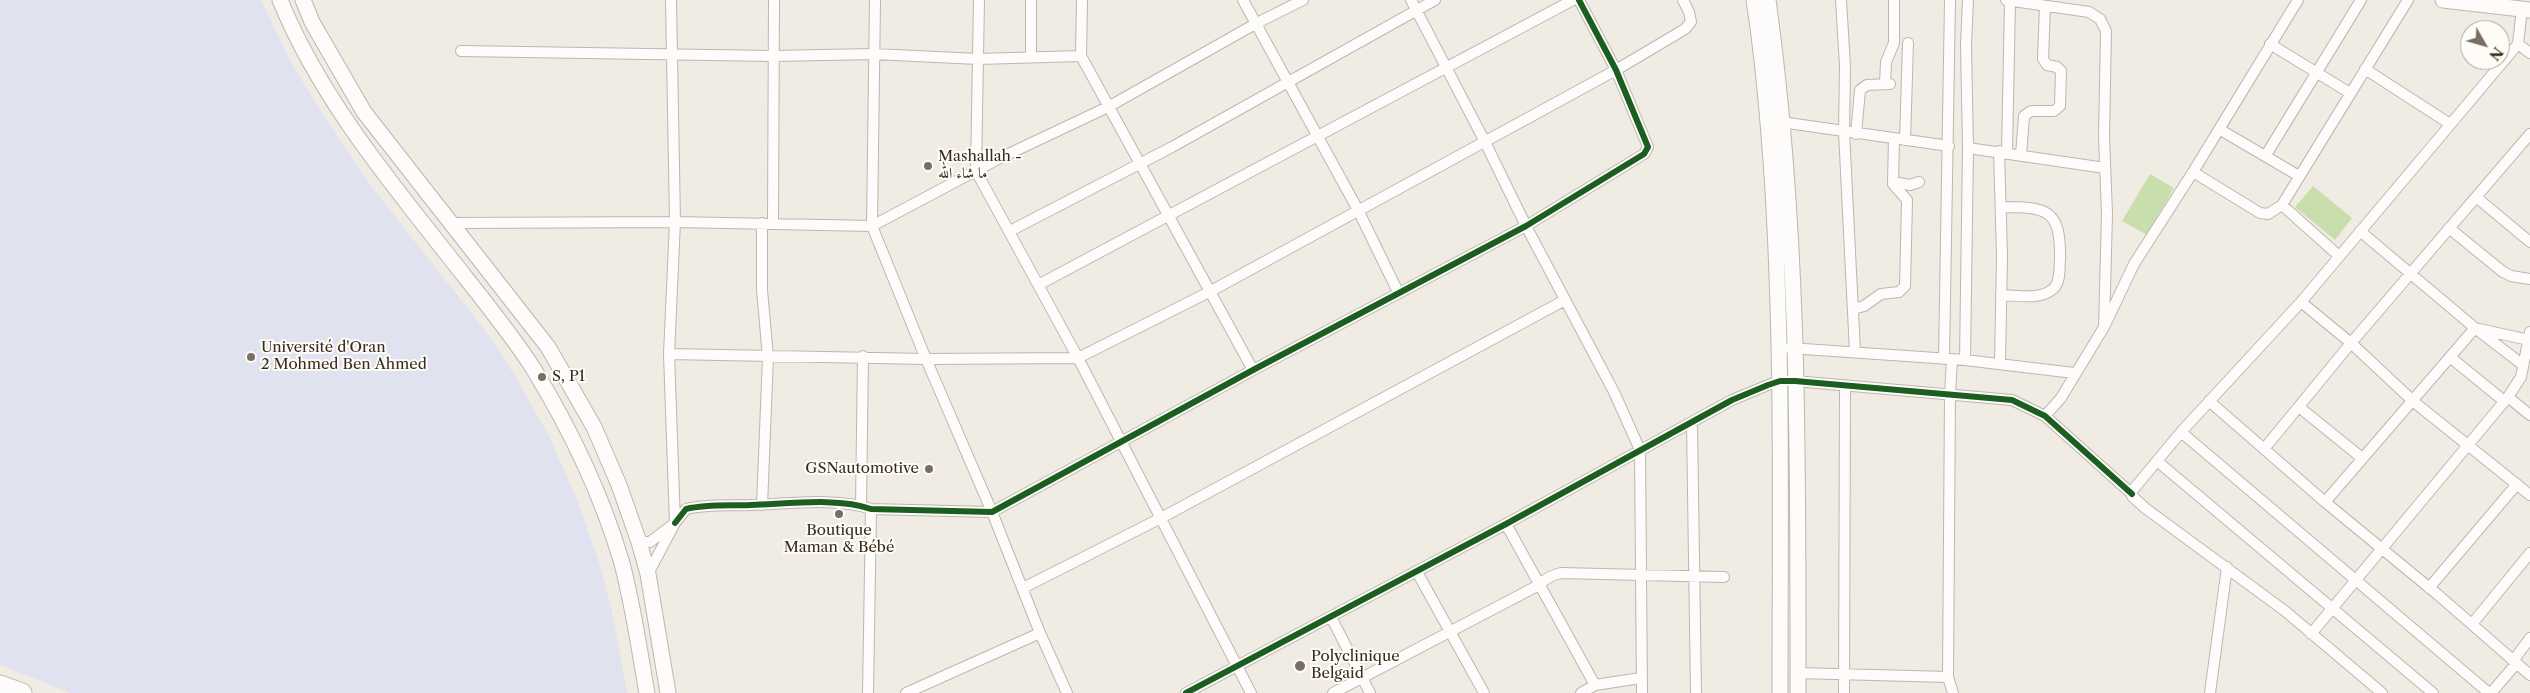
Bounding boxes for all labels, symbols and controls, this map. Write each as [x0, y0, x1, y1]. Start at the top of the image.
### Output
north arrow [2460, 20, 2510, 70]
text: N [2485, 43, 2507, 64]
place label: Mashallah - ما شاء الله [938, 148, 1022, 183]
marker: Mashallah - ما شاء الله [922, 160, 934, 172]
place label: Université d'Oran 2 Mohmed Ben Ahmed [261, 339, 427, 374]
marker: Université d'Oran 2 Mohmed Ben Ahmed [245, 351, 257, 363]
place label: S, P1 [552, 368, 585, 386]
marker: S, P1 [536, 371, 548, 383]
place label: GSNautomotive [805, 460, 919, 478]
marker: GSNautomotive [923, 463, 935, 475]
marker: Boutique Maman & Bébé [833, 508, 845, 520]
place label: Boutique Maman & Bébé [784, 522, 894, 557]
place label: Polyclinique Belgaid [1311, 648, 1400, 683]
marker: Polyclinique Belgaid [1293, 659, 1307, 673]

